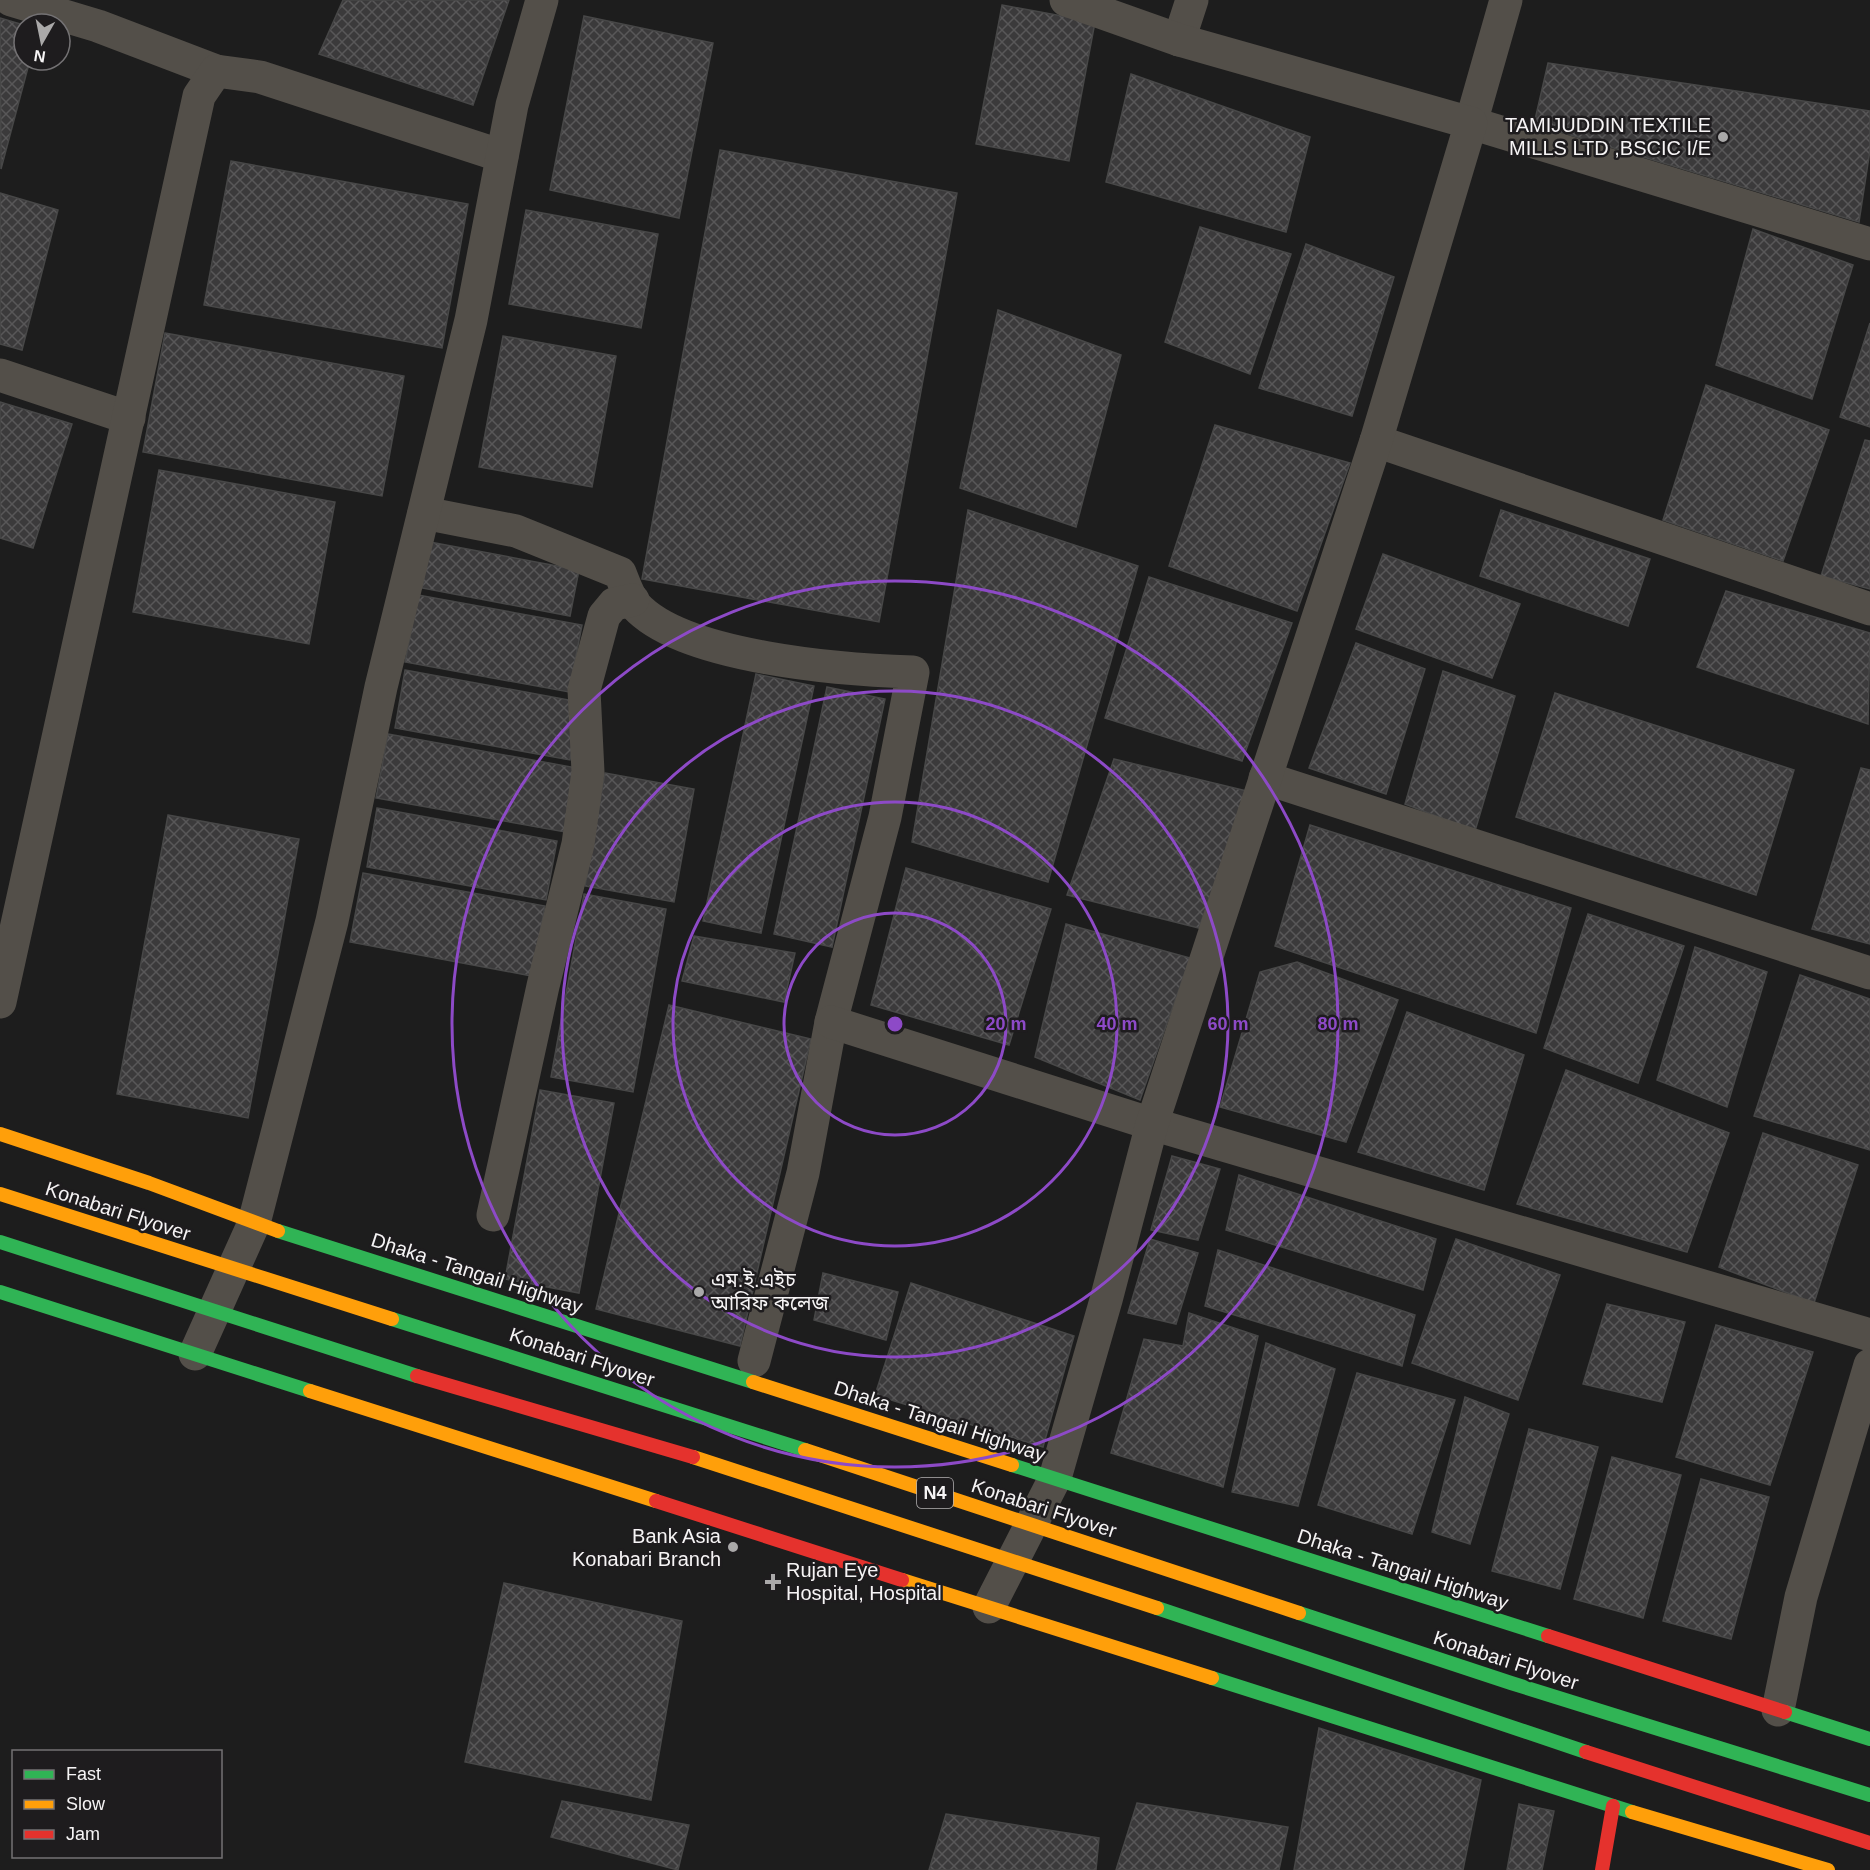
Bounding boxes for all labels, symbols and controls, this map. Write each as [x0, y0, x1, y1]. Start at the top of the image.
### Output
north arrow [12, 12, 72, 72]
text: N [33, 47, 47, 66]
place label: TAMIJUDDIN TEXTILE MILLS LTD ,BSCIC I/E [1505, 114, 1711, 159]
marker: TAMIJUDDIN TEXTILE MILLS LTD ,BSCIC I/E [1716, 130, 1730, 144]
centre of rings [885, 1014, 905, 1034]
text: 20 m [985, 1014, 1027, 1034]
text: 40 m [1096, 1014, 1138, 1034]
text: 60 m [1207, 1014, 1249, 1034]
text: 80 m [1317, 1014, 1359, 1034]
street label: Konabari Flyover [43, 1177, 194, 1245]
street label: Dhaka - Tangail Highway [369, 1228, 585, 1318]
place label: এম.ই.এইচ আরিফ কলেজ [710, 1268, 830, 1314]
marker: এম.ই.এইচ আরিফ কলেজ [692, 1285, 706, 1299]
street label: Konabari Flyover [507, 1323, 658, 1391]
street label: Dhaka - Tangail Highway [832, 1376, 1048, 1466]
street label: Konabari Flyover [969, 1474, 1120, 1542]
road number: N4 [917, 1478, 953, 1508]
street label: Dhaka - Tangail Highway [1295, 1524, 1511, 1614]
place label: Bank Asia Konabari Branch [572, 1525, 722, 1570]
marker: Bank Asia Konabari Branch [726, 1540, 740, 1554]
place label: Rujan Eye Hospital, Hospital [786, 1559, 942, 1604]
marker: Rujan Eye Hospital, Hospital [764, 1573, 782, 1591]
street label: Konabari Flyover [1431, 1626, 1582, 1694]
legend [12, 1750, 222, 1858]
text: Fast [66, 1764, 101, 1784]
text: Slow [66, 1794, 106, 1814]
text: Jam [66, 1824, 100, 1844]

